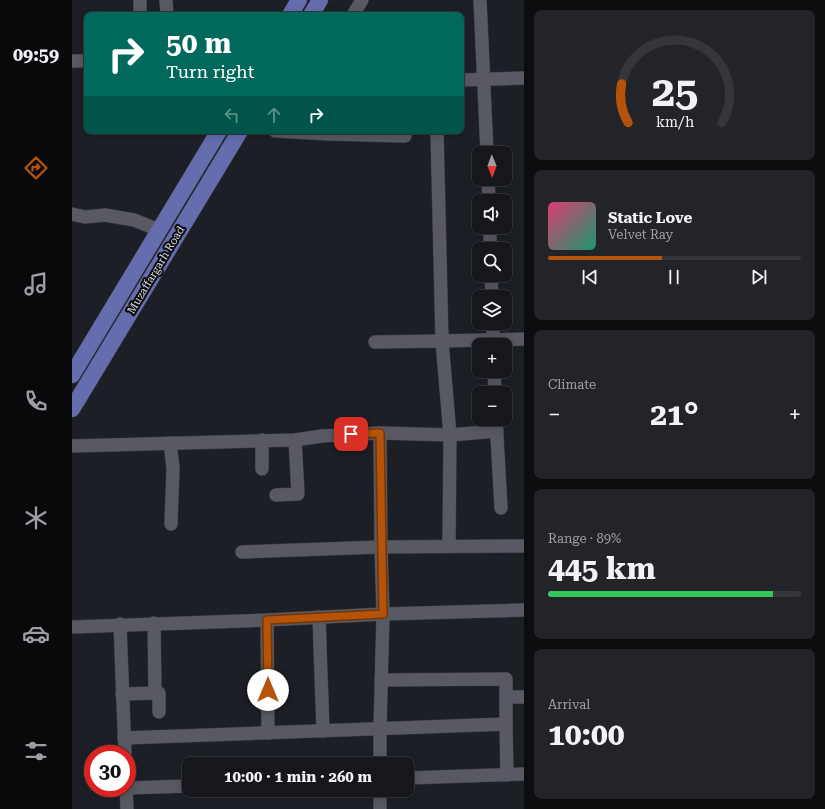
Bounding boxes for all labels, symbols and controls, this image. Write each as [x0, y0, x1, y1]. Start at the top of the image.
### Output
text: 50 m [166, 27, 231, 60]
icon: right [100, 28, 152, 80]
text: 09:59 [13, 44, 59, 65]
text: Turn right [166, 61, 254, 82]
text: 25 [651, 67, 698, 116]
icon: left [221, 104, 243, 126]
icon: ahead [263, 104, 285, 126]
icon: right [305, 104, 327, 126]
text: km/h [655, 113, 694, 129]
north arrow [472, 146, 512, 186]
map controls [472, 146, 512, 426]
icon: directions [22, 154, 50, 182]
button: sound [472, 194, 512, 234]
text: Static Love [608, 209, 692, 227]
street label: Muzaffargarh Road [125, 224, 187, 316]
text: Velvet Ray [608, 227, 673, 242]
button: search [472, 242, 512, 282]
icon: previous [579, 266, 601, 288]
icon: pause [663, 266, 685, 288]
icon: next [748, 266, 770, 288]
icon: music [22, 270, 50, 298]
button: layers [472, 290, 512, 330]
button: + [472, 338, 512, 378]
text: Climate [548, 377, 596, 392]
button: − [472, 386, 512, 426]
icon: phone [22, 387, 50, 415]
text: 21° [650, 397, 699, 432]
text: − [548, 402, 560, 427]
text: + [789, 402, 801, 427]
pin [334, 417, 368, 451]
icon: arrive [340, 423, 362, 445]
icon: climate [22, 504, 50, 532]
text: Range · 89% [548, 531, 621, 546]
text: 445 km [548, 551, 656, 586]
icon: car [22, 620, 50, 648]
position arrow [247, 669, 289, 711]
text: Arrival [548, 697, 590, 712]
text: 10:00 [548, 717, 625, 752]
icon: filters [22, 737, 50, 765]
speed limit sign: 30 [84, 745, 136, 797]
text: 10:00 · 1 min · 260 m [224, 768, 372, 786]

